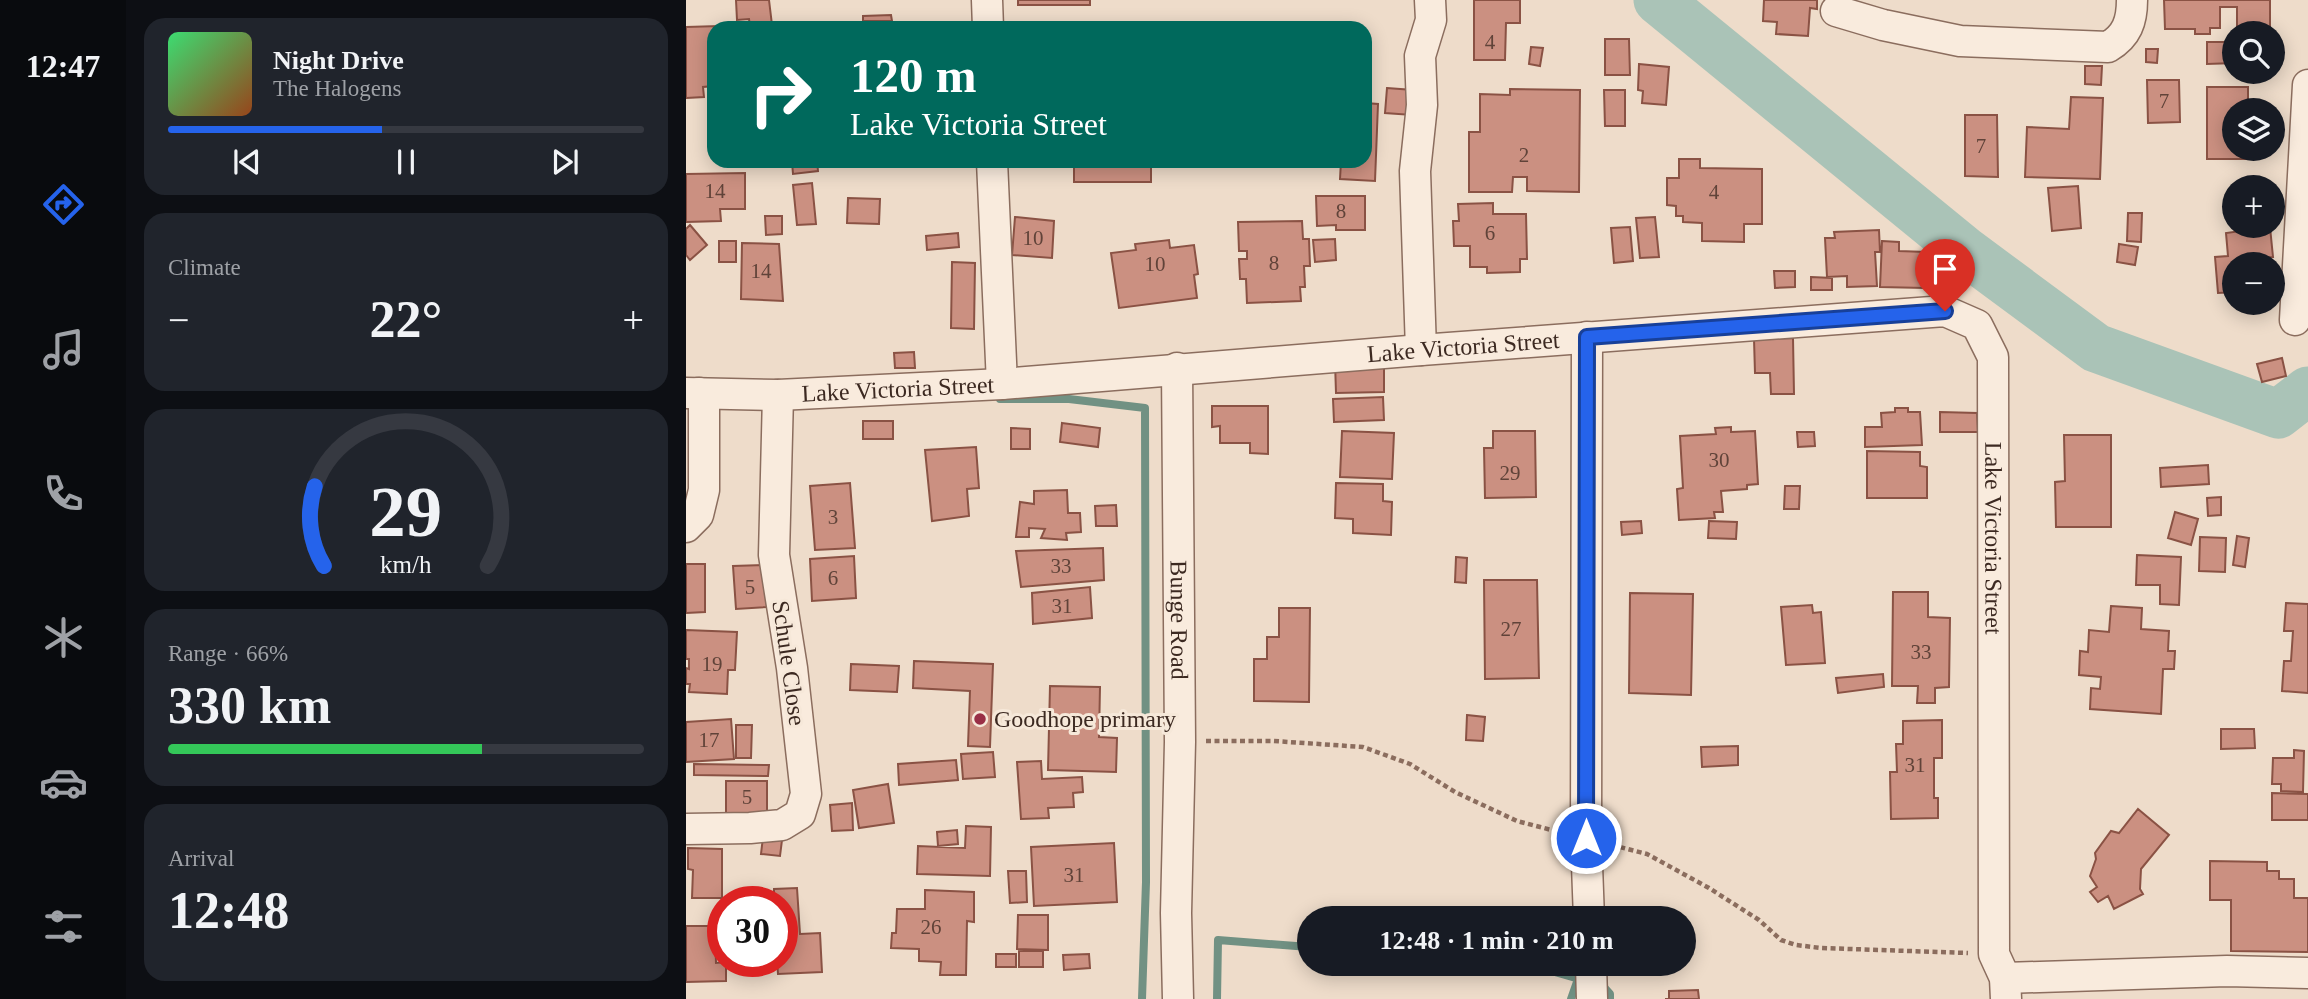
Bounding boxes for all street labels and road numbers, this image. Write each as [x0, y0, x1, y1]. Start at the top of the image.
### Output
street label: Lake Victoria Street [1366, 327, 1561, 367]
street label: Lake Victoria Street [801, 371, 995, 407]
street label: Lake Victoria Street [1980, 442, 2006, 635]
street label: Bunge Road [1166, 560, 1192, 680]
street label: Schule Close [767, 599, 811, 727]

